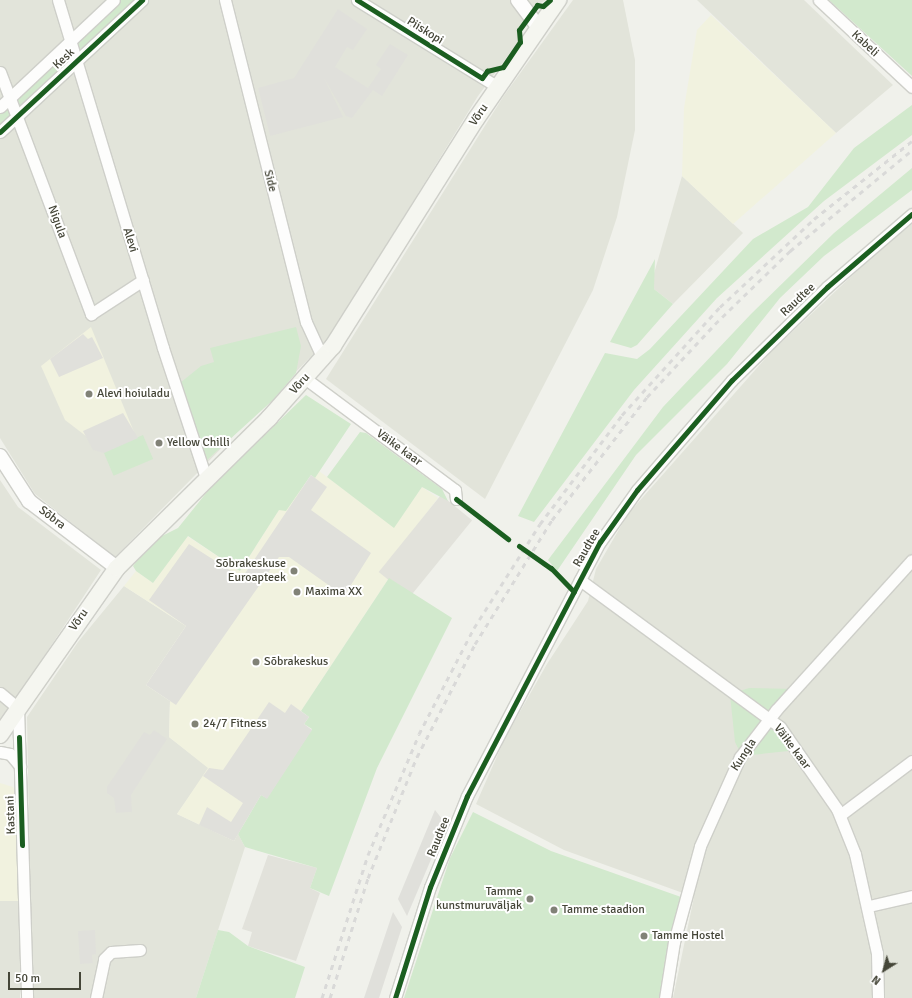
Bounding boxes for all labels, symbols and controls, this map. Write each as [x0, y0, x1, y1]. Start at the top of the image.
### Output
street label: Piiskopi [404, 14, 446, 48]
street label: Kabeli [848, 28, 882, 60]
street label: Kesk [50, 45, 78, 73]
street label: Võru [466, 101, 492, 129]
street label: Side [260, 168, 280, 194]
street label: Nigula [44, 204, 70, 240]
street label: Alevi [119, 226, 141, 254]
street label: Raudtee [778, 280, 818, 320]
street label: Võru [287, 370, 313, 398]
place label: Alevi hoiuladu [97, 387, 170, 401]
marker: Alevi hoiuladu [84, 389, 94, 399]
street label: Väike kaar [373, 427, 425, 469]
place label: Yellow Chilli [167, 436, 230, 450]
marker: Yellow Chilli [154, 438, 164, 448]
street label: Sõbra [36, 503, 68, 533]
street label: Raudtee [570, 526, 604, 570]
place label: Sõbrakeskuse Euroapteek [216, 557, 286, 585]
marker: Sõbrakeskuse Euroapteek [289, 566, 299, 576]
place label: Maxima XX [305, 585, 362, 599]
marker: Maxima XX [292, 587, 302, 597]
street label: Võru [66, 606, 92, 634]
place label: Sõbrakeskus [264, 655, 328, 669]
marker: Sõbrakeskus [251, 657, 261, 667]
place label: 24/7 Fitness [203, 717, 267, 731]
marker: 24/7 Fitness [190, 719, 200, 729]
street label: Väike kaar [770, 722, 814, 772]
street label: Kungla [728, 736, 760, 774]
street label: Kastani [3, 795, 19, 835]
street label: Raudtee [424, 815, 454, 859]
place label: Tamme kunstmuruväljak [436, 885, 522, 913]
marker: Tamme kunstmuruväljak [525, 894, 535, 904]
place label: Tamme staadion [562, 903, 645, 917]
marker: Tamme staadion [549, 905, 559, 915]
place label: Tamme Hostel [652, 929, 724, 943]
marker: Tamme Hostel [639, 931, 649, 941]
north arrow [864, 950, 904, 990]
scale bar [10, 964, 83, 990]
text: 50 m [15, 971, 40, 986]
text: N [870, 972, 883, 987]

